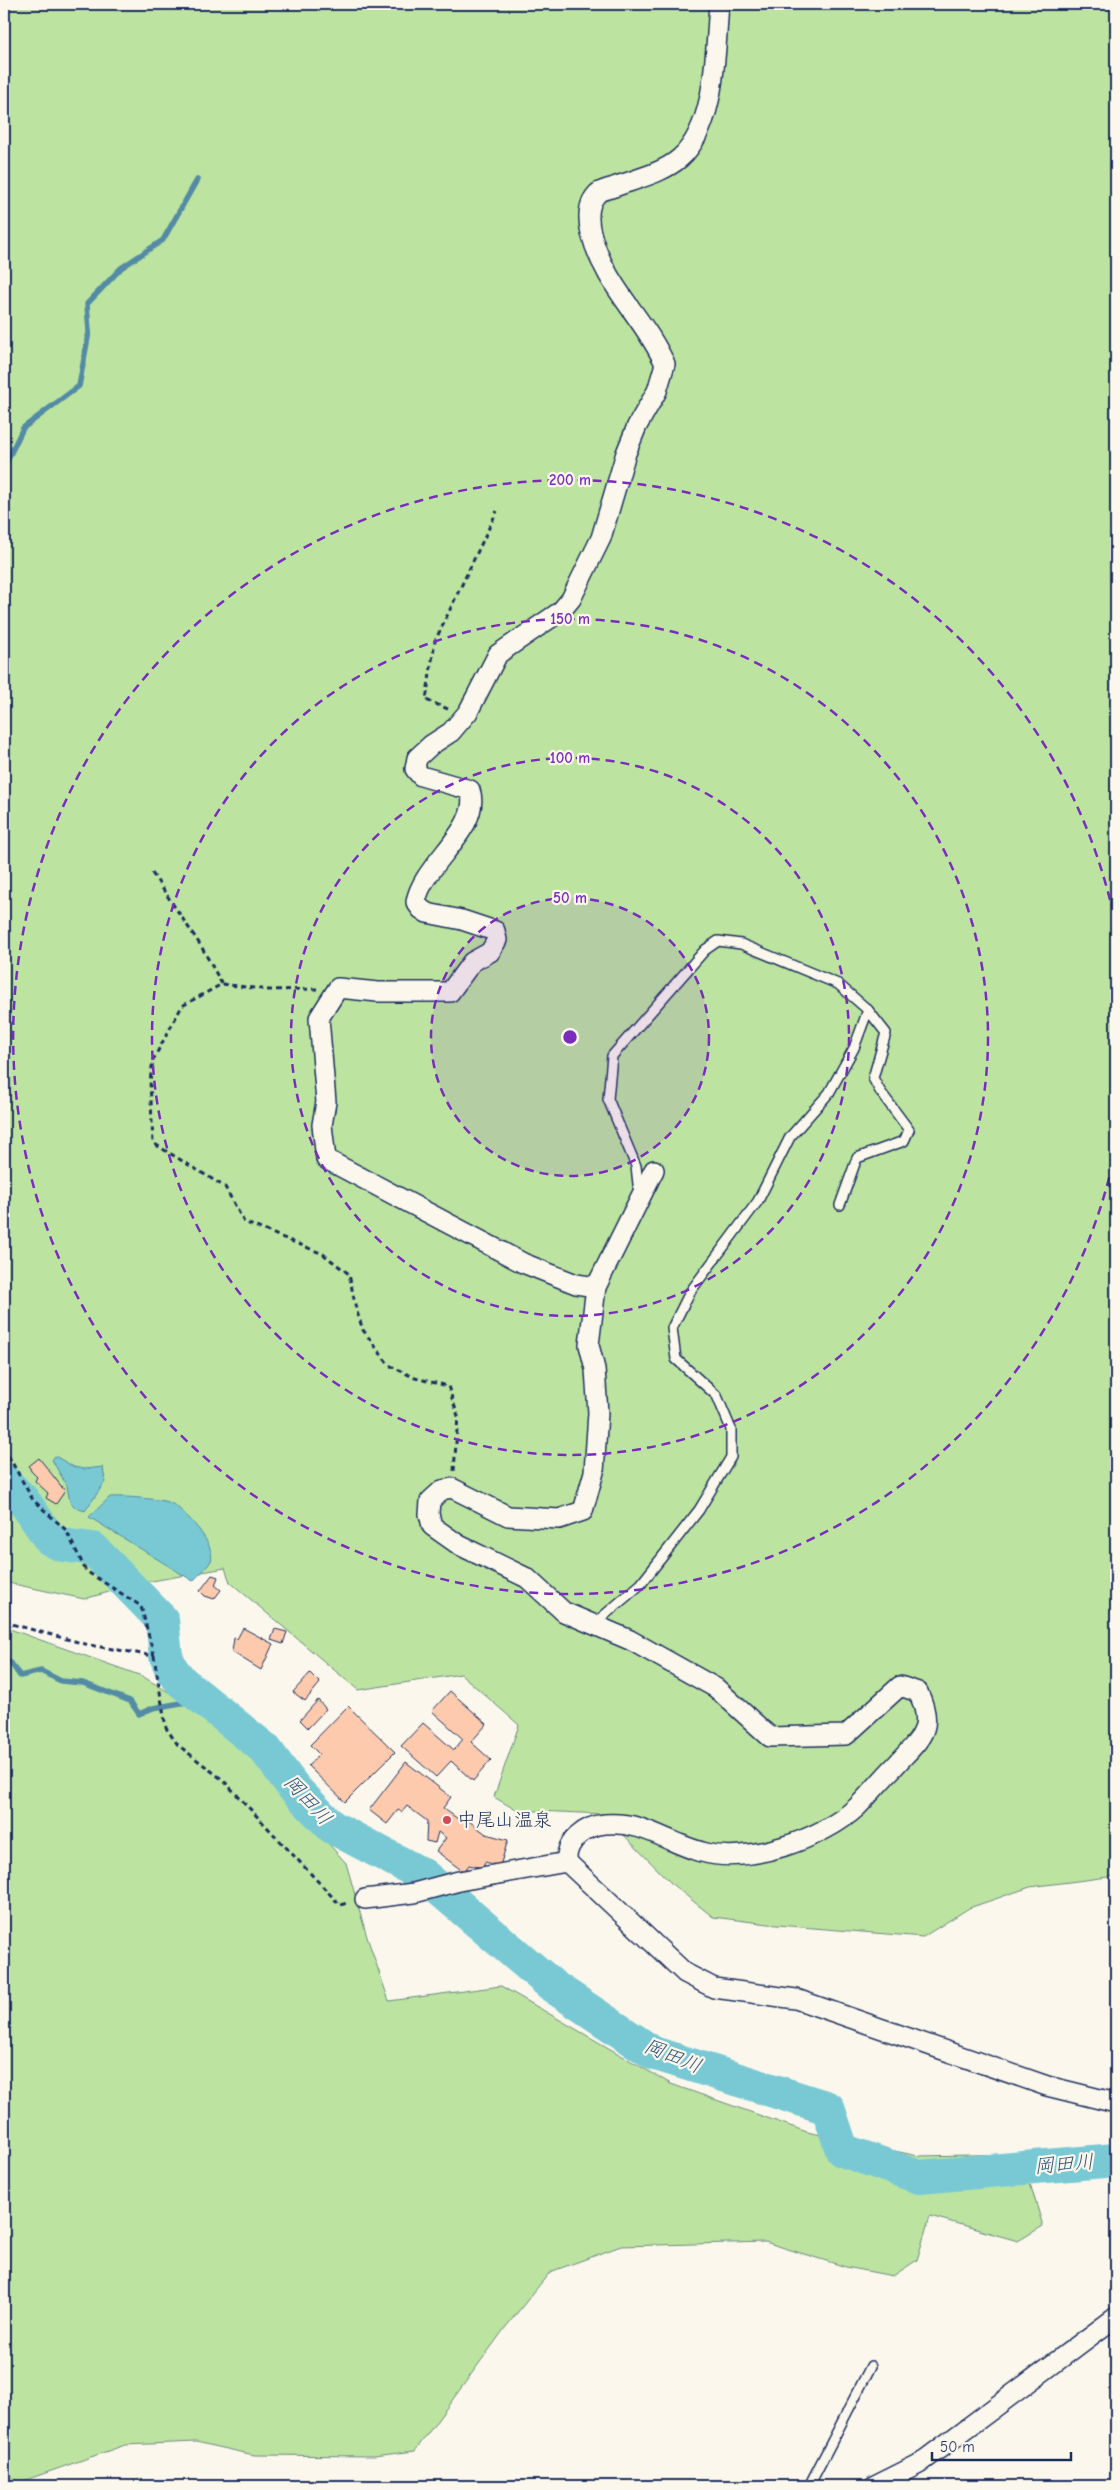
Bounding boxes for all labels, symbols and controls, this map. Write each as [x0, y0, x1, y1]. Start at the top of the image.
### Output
text: 200 m [549, 471, 591, 489]
text: 150 m [550, 610, 590, 628]
text: 100 m [550, 749, 590, 767]
text: 50 m [553, 889, 587, 907]
centre of rings [561, 1028, 579, 1046]
water label: 岡田川 [279, 1770, 337, 1830]
place label: 中尾山温泉 [457, 1809, 552, 1831]
marker: 中尾山温泉 [441, 1814, 453, 1826]
water label: 岡田川 [641, 2034, 705, 2078]
water label: 岡田川 [1033, 2150, 1095, 2178]
scale bar [932, 2430, 1071, 2462]
text: 50 m [940, 2438, 975, 2456]

